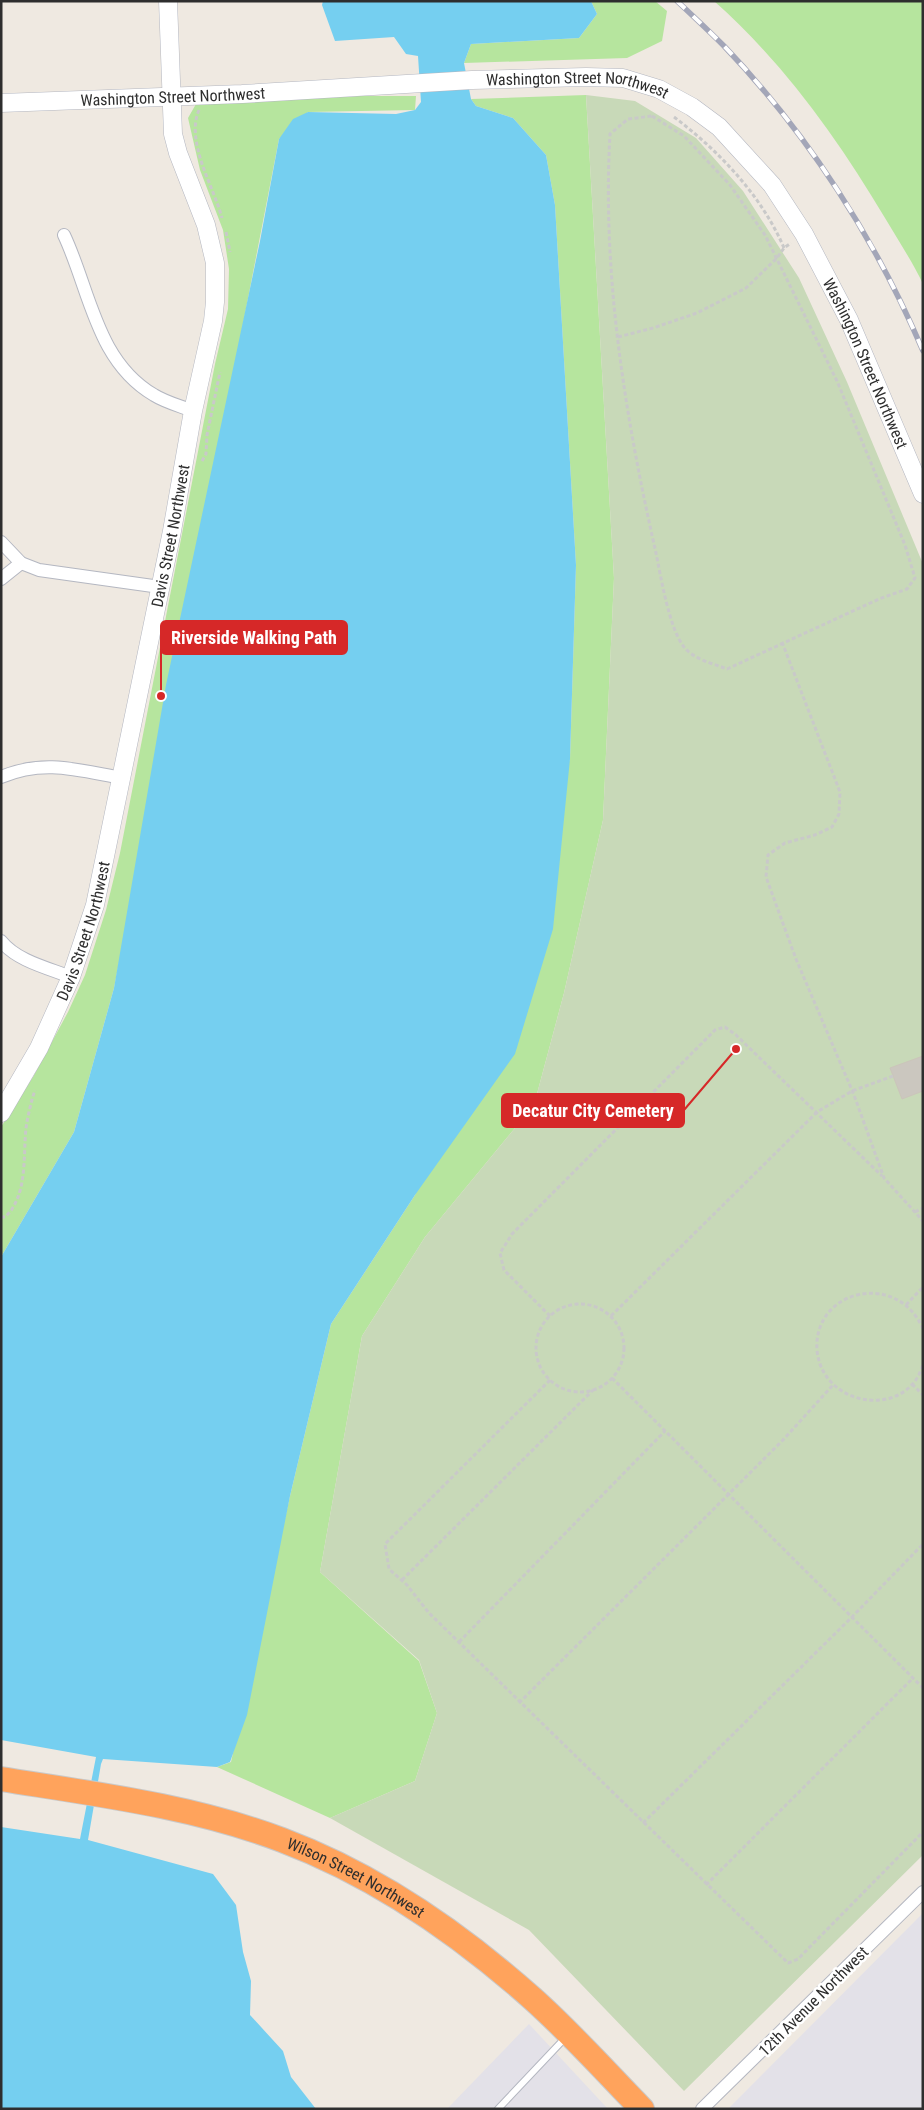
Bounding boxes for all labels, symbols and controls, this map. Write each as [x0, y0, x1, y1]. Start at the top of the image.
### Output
street label: Washington Street Northwest [486, 68, 672, 103]
street label: Washington Street Northwest [80, 84, 266, 110]
street label: Washington Street Northwest [819, 275, 912, 452]
street label: Davis Street Northwest [148, 463, 194, 609]
callout: Riverside Walking Path [161, 621, 347, 654]
text: Riverside Walking Path [171, 627, 337, 648]
street label: Davis Street Northwest [53, 859, 114, 1004]
callout: Decatur City Cemetery [502, 1094, 684, 1127]
text: Decatur City Cemetery [512, 1100, 674, 1121]
street label: Wilson Street Northwest [284, 1834, 428, 1922]
street label: 12th Avenue Northwest [755, 1942, 872, 2060]

